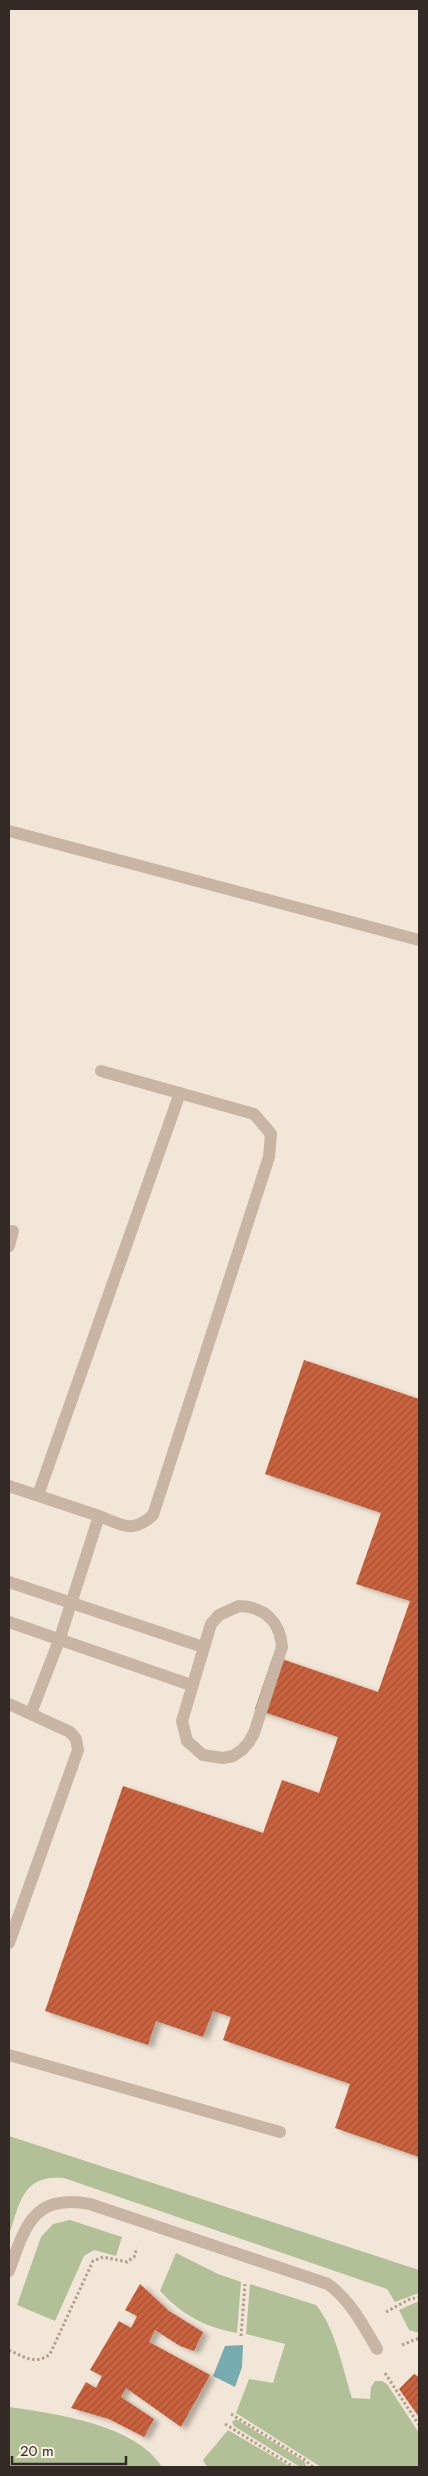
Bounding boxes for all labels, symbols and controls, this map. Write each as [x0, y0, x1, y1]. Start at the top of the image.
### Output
scale bar [12, 2434, 126, 2466]
text: 20 m [20, 2440, 54, 2462]

